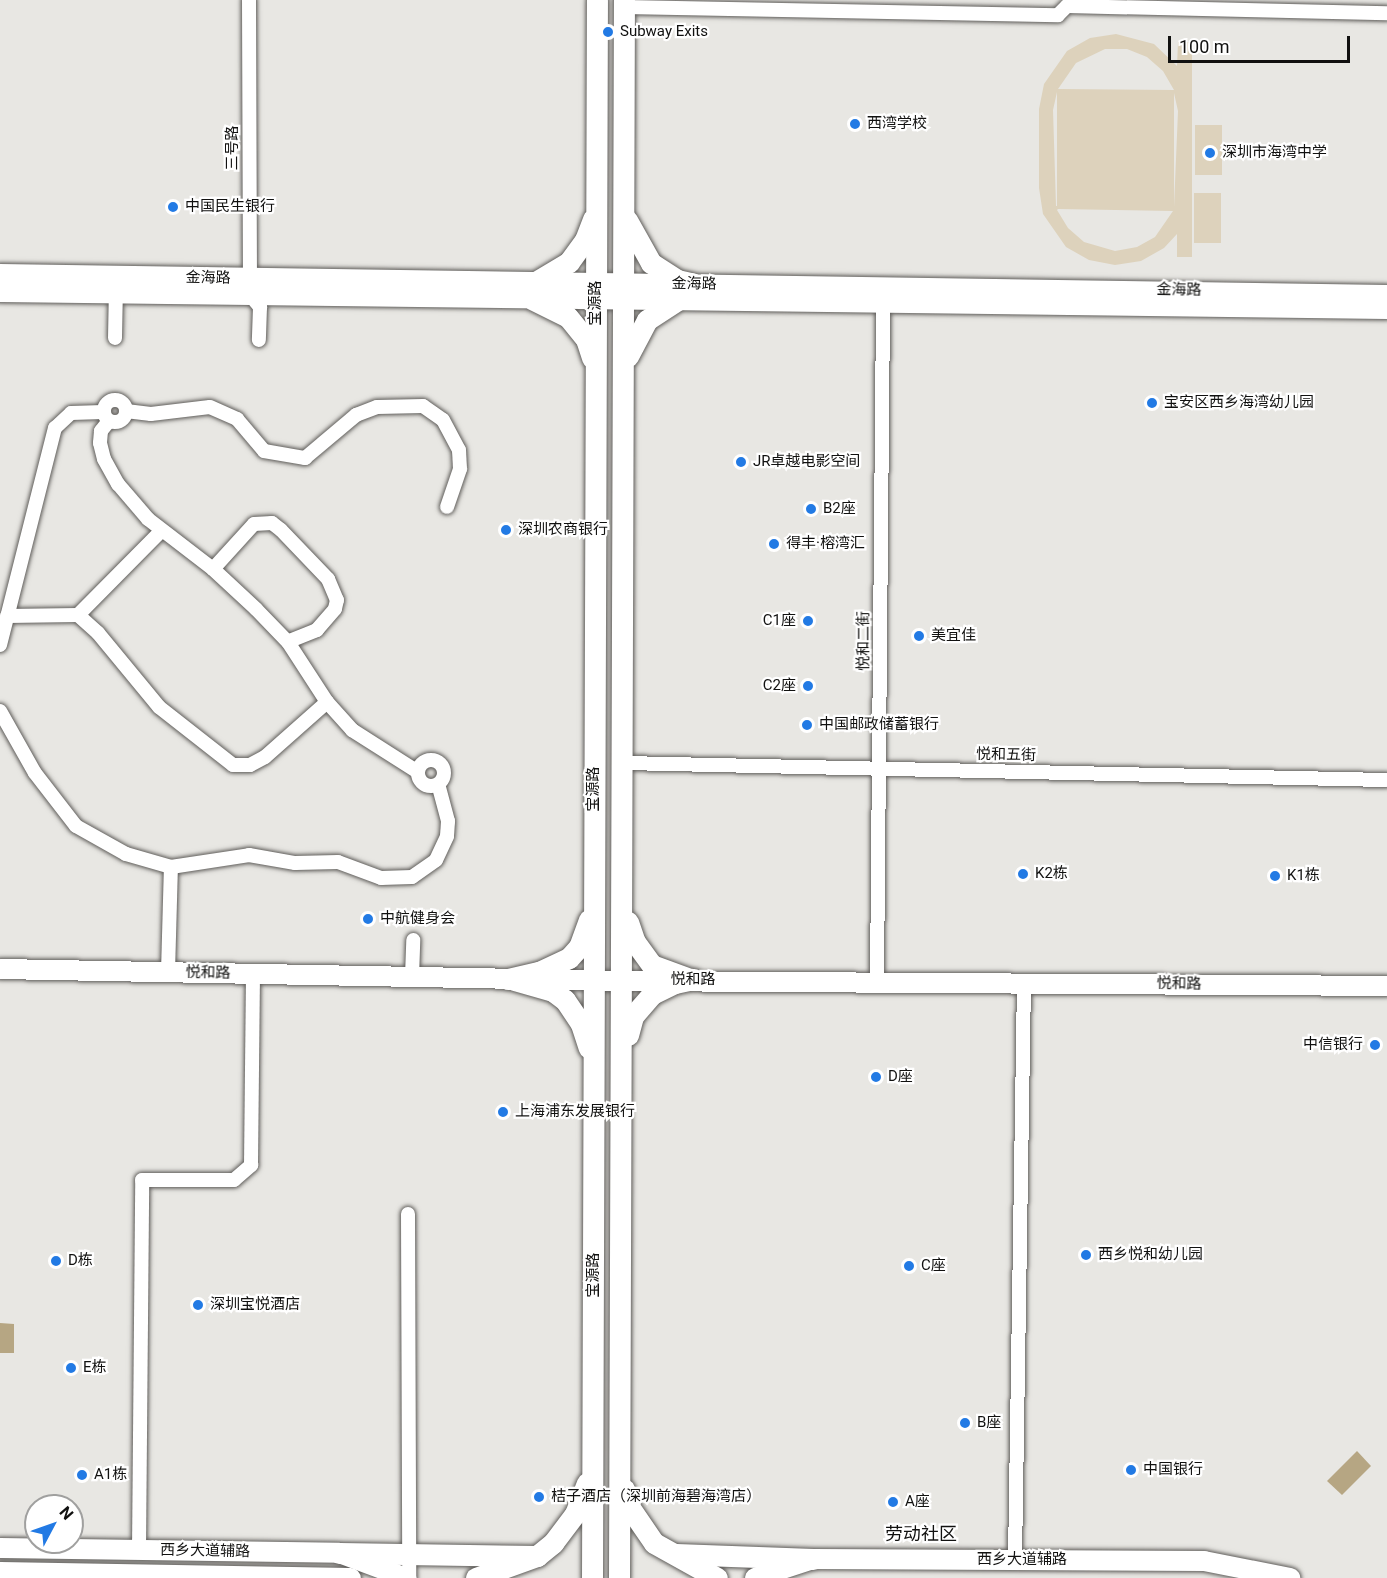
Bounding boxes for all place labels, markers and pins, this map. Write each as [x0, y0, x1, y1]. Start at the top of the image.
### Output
place label: Subway Exits [620, 23, 708, 41]
marker: Subway Exits [601, 25, 615, 39]
place label: 西湾学校 [867, 115, 927, 133]
marker: 西湾学校 [848, 117, 862, 131]
place label: 深圳市海湾中学 [1222, 144, 1327, 162]
marker: 深圳市海湾中学 [1203, 146, 1217, 160]
place label: 中国民生银行 [185, 198, 275, 216]
marker: 中国民生银行 [166, 200, 180, 214]
place label: 宝安区西乡海湾幼儿园 [1164, 394, 1314, 412]
marker: 宝安区西乡海湾幼儿园 [1145, 396, 1159, 410]
place label: JR卓越电影空间 [753, 453, 861, 471]
marker: JR卓越电影空间 [734, 455, 748, 469]
place label: B2座 [823, 500, 856, 518]
marker: B2座 [804, 502, 818, 516]
place label: 深圳农商银行 [518, 521, 608, 539]
marker: 深圳农商银行 [499, 523, 513, 537]
place label: 得丰·榕湾汇 [786, 535, 865, 553]
marker: 得丰·榕湾汇 [767, 537, 781, 551]
place label: C1座 [763, 612, 796, 630]
marker: C1座 [801, 614, 815, 628]
place label: 美宜佳 [931, 627, 976, 645]
marker: 美宜佳 [912, 629, 926, 643]
place label: C2座 [763, 677, 796, 695]
marker: C2座 [801, 679, 815, 693]
place label: 中国邮政储蓄银行 [819, 716, 939, 734]
marker: 中国邮政储蓄银行 [800, 718, 814, 732]
place label: K2栋 [1035, 865, 1068, 883]
marker: K2栋 [1016, 867, 1030, 881]
place label: K1栋 [1287, 867, 1320, 885]
marker: K1栋 [1268, 869, 1282, 883]
place label: 中航健身会 [380, 910, 455, 928]
marker: 中航健身会 [361, 912, 375, 926]
place label: 中信银行 [1303, 1036, 1363, 1054]
marker: 中信银行 [1368, 1038, 1382, 1052]
place label: D座 [888, 1068, 913, 1086]
marker: D座 [869, 1070, 883, 1084]
place label: 上海浦东发展银行 [515, 1103, 635, 1121]
marker: 上海浦东发展银行 [496, 1105, 510, 1119]
place label: 西乡悦和幼儿园 [1098, 1246, 1203, 1264]
marker: 西乡悦和幼儿园 [1079, 1248, 1093, 1262]
place label: D栋 [68, 1252, 93, 1270]
marker: D栋 [49, 1254, 63, 1268]
place label: C座 [921, 1257, 946, 1275]
marker: C座 [902, 1259, 916, 1273]
place label: 深圳宝悦酒店 [210, 1296, 300, 1314]
marker: 深圳宝悦酒店 [191, 1298, 205, 1312]
place label: E栋 [83, 1359, 107, 1377]
marker: E栋 [64, 1361, 78, 1375]
place label: B座 [977, 1414, 1001, 1432]
marker: B座 [958, 1416, 972, 1430]
place label: 中国银行 [1143, 1461, 1203, 1479]
marker: 中国银行 [1124, 1463, 1138, 1477]
place label: A1栋 [94, 1466, 127, 1484]
marker: A1栋 [75, 1468, 89, 1482]
place label: 桔子酒店（深圳前海碧海湾店） [551, 1488, 761, 1506]
marker: 桔子酒店（深圳前海碧海湾店） [532, 1490, 546, 1504]
place label: A座 [905, 1493, 930, 1511]
marker: A座 [886, 1495, 900, 1509]

